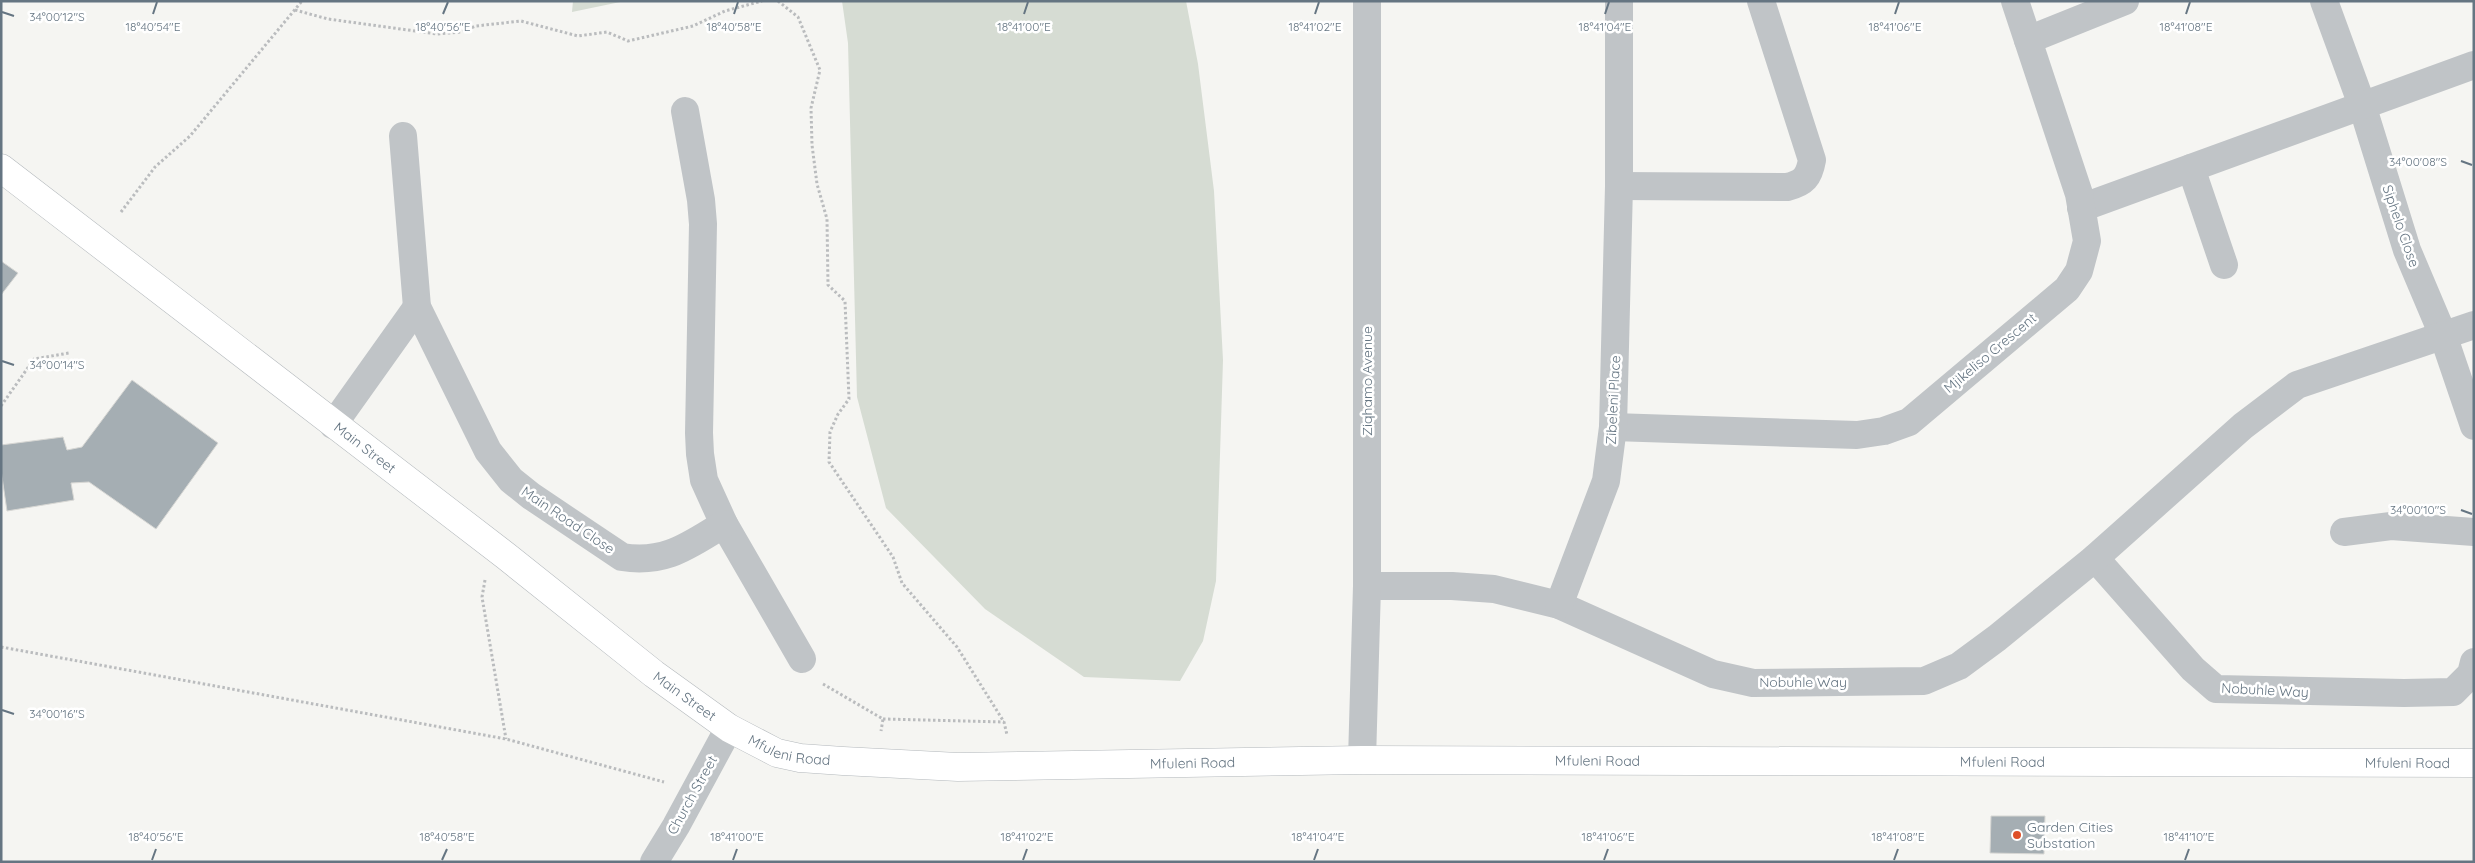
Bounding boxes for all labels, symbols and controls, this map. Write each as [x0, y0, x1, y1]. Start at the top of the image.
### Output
text: 34°00'12"S [29, 9, 85, 24]
text: 18°40'54"E [126, 19, 181, 34]
text: 18°40'56"E [415, 19, 471, 34]
text: 18°40'58"E [706, 19, 762, 34]
text: 18°41'00"E [997, 19, 1051, 34]
text: 18°41'02"E [1288, 19, 1342, 34]
text: 18°41'04"E [1579, 19, 1632, 34]
text: 18°41'06"E [1869, 19, 1922, 34]
text: 18°41'08"E [2160, 19, 2213, 34]
text: 34°00'08"S [2389, 154, 2447, 169]
street label: Siphelo Close [2379, 183, 2423, 270]
street label: Mjikeliso Crescent [1940, 309, 2040, 397]
street label: Ziqhamo Avenue [1358, 326, 1376, 436]
street label: Zibeleni Place [1602, 355, 1624, 445]
text: 34°00'14"S [29, 357, 85, 372]
street label: Main Street [330, 418, 400, 477]
street label: Main Road Close [518, 482, 618, 558]
text: 34°00'10"S [2390, 502, 2446, 517]
street label: Main Street [650, 667, 720, 725]
street label: Nobuhle Way [1759, 673, 1847, 691]
street label: Nobuhle Way [2221, 679, 2309, 701]
text: 34°00'16"S [29, 706, 85, 721]
street label: Mfuleni Road [745, 731, 831, 769]
street label: Church Street [663, 752, 721, 838]
street label: Mfuleni Road [1555, 752, 1640, 770]
street label: Mfuleni Road [1150, 753, 1235, 773]
street label: Mfuleni Road [1960, 753, 2045, 771]
street label: Mfuleni Road [2365, 754, 2450, 772]
place label: Garden Cities Substation [2027, 818, 2113, 852]
text: 18°40'56"E [128, 829, 184, 844]
text: 18°40'58"E [419, 829, 475, 844]
text: 18°41'00"E [710, 829, 764, 844]
text: 18°41'02"E [1000, 829, 1054, 844]
text: 18°41'04"E [1292, 829, 1345, 844]
text: 18°41'06"E [1582, 829, 1635, 844]
text: 18°41'08"E [1872, 829, 1925, 844]
marker: Garden Cities Substation [2011, 829, 2023, 841]
text: 18°41'10"E [2164, 829, 2215, 844]

